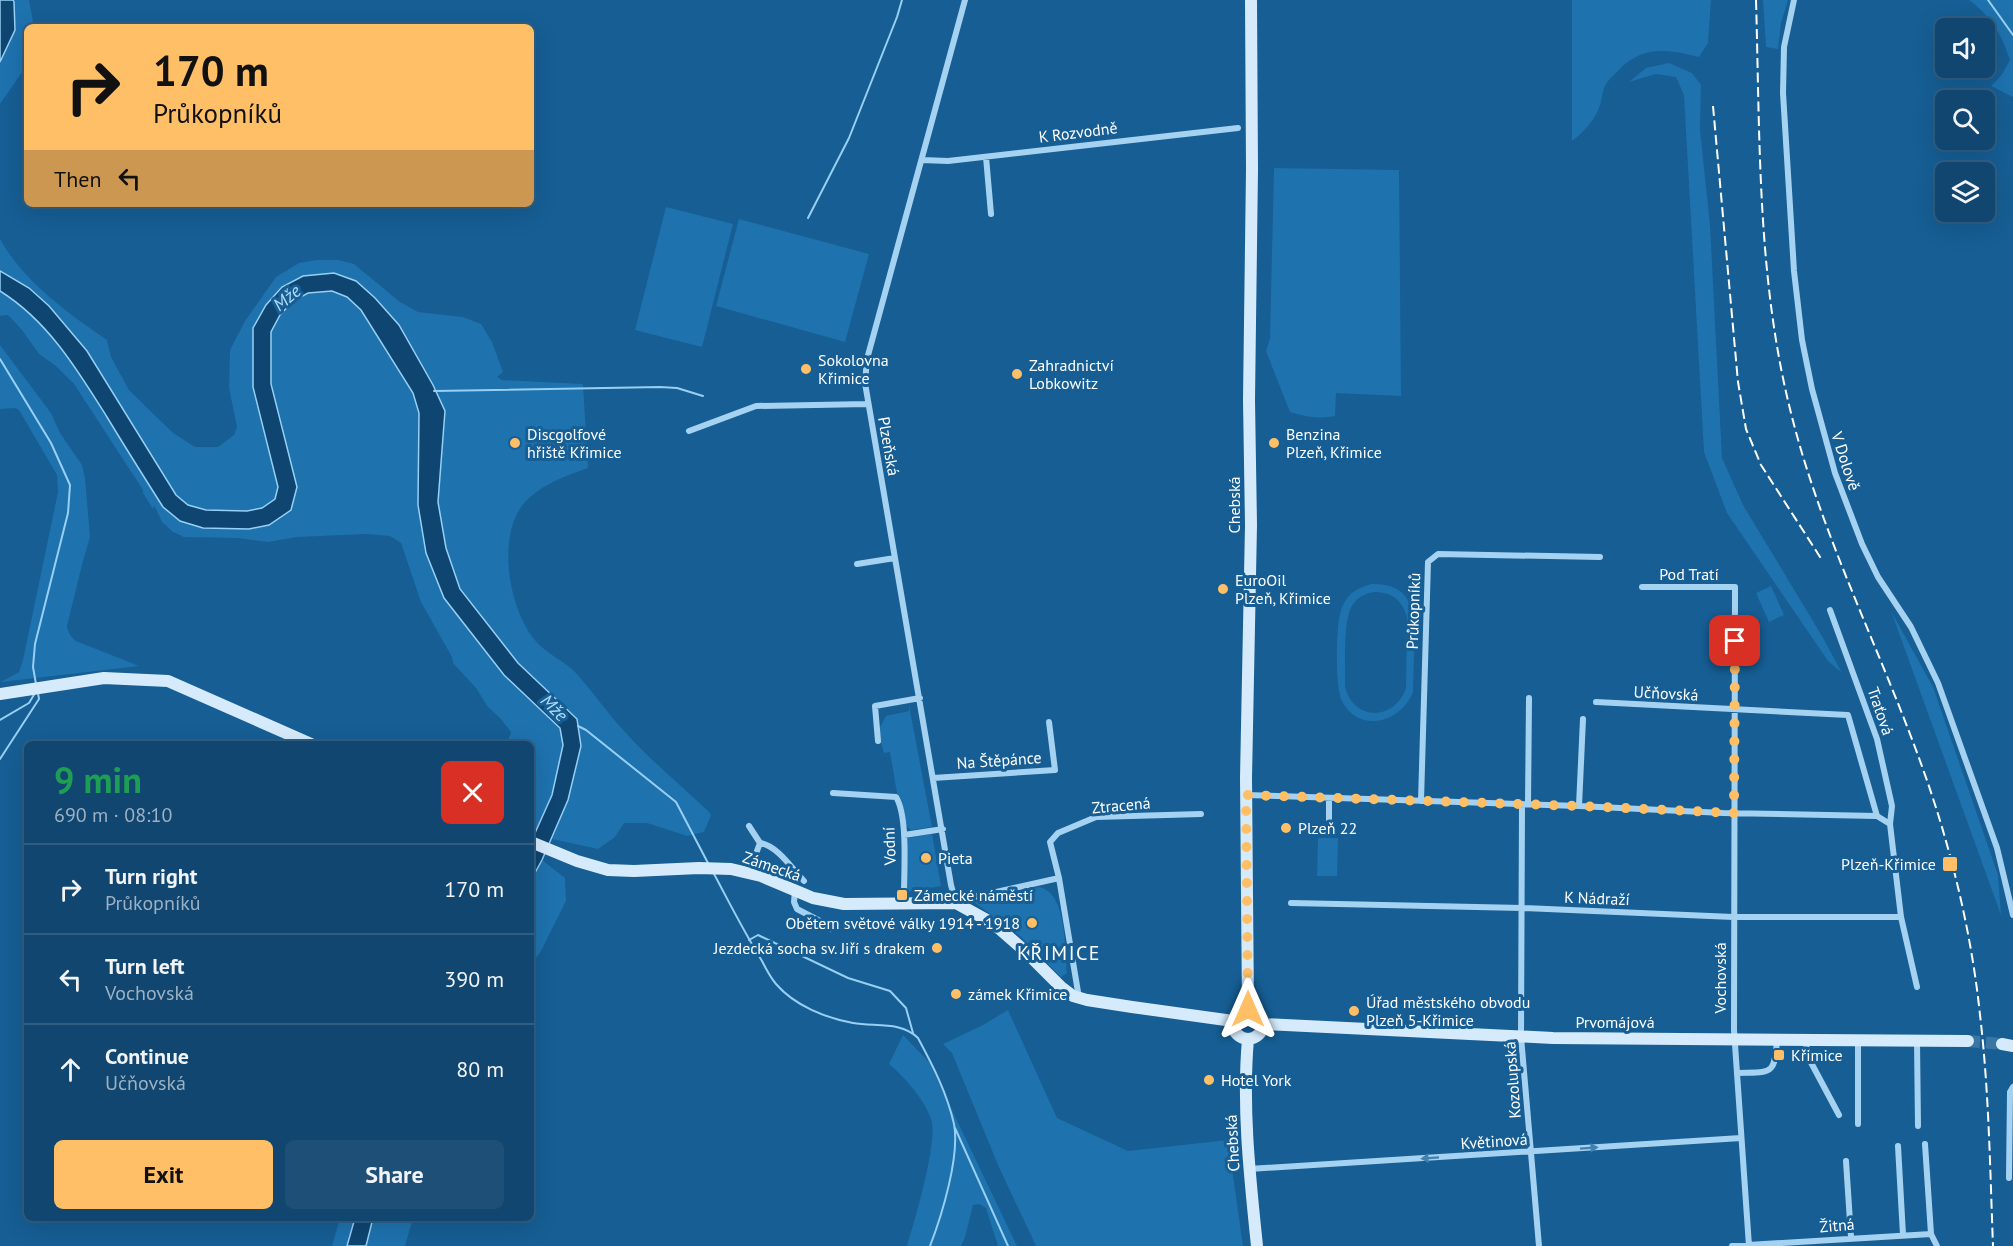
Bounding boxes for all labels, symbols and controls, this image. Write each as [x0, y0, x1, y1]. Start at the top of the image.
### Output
map controls [1935, 18, 1995, 222]
button: sound [1935, 18, 1995, 78]
text: 170 m [153, 43, 269, 98]
icon: right [54, 48, 132, 126]
button: search [1935, 90, 1995, 150]
text: Průkopníků [153, 96, 282, 130]
street label: K Rozvodně [1037, 117, 1119, 147]
icon: left [113, 162, 146, 195]
button: layers [1935, 162, 1995, 222]
text: Then [54, 165, 101, 193]
water label: Mže [268, 279, 306, 316]
place label: Sokolovna Křimice [818, 350, 889, 388]
place label: Zahradnictví Lobkowitz [1029, 355, 1114, 393]
marker: Sokolovna Křimice [799, 362, 813, 376]
marker: Zahradnictví Lobkowitz [1010, 367, 1024, 381]
street label: Plzeňská [874, 415, 904, 477]
place label: Discgolfové hřiště Křimice [527, 424, 622, 462]
place label: Benzina Plzeň, Křimice [1286, 424, 1382, 462]
street label: V Dolově [1827, 428, 1865, 493]
marker: Discgolfové hřiště Křimice [508, 436, 522, 450]
marker: Benzina Plzeň, Křimice [1267, 436, 1281, 450]
street label: Chebská [1224, 477, 1244, 534]
street label: Pod Tratí [1659, 564, 1719, 584]
place label: EuroOil Plzeň, Křimice [1235, 570, 1331, 608]
street label: Průkopníků [1402, 572, 1424, 650]
marker: EuroOil Plzeň, Křimice [1216, 582, 1230, 596]
pin [1709, 615, 1760, 666]
icon: arrive [1718, 624, 1751, 657]
street label: Učňovská [1633, 681, 1699, 705]
street label: Traťová [1863, 684, 1899, 738]
water label: Mže [536, 689, 573, 727]
street label: Na Štěpánce [956, 747, 1042, 773]
text: 9 min [54, 756, 142, 803]
button: close [441, 761, 504, 824]
street label: Ztracená [1091, 792, 1151, 818]
text: 690 m · 08:10 [54, 802, 172, 828]
place label: Plzeň 22 [1298, 818, 1357, 838]
marker: Plzeň 22 [1279, 821, 1293, 835]
street label: Vodní [878, 826, 900, 867]
street label: Zámecká [740, 847, 804, 885]
place label: Pieta [938, 848, 973, 868]
marker: Pieta [919, 851, 933, 865]
place label: Plzeň-Křimice [1841, 854, 1936, 874]
marker: Plzeň-Křimice [1941, 855, 1959, 873]
text: Turn right [105, 862, 197, 890]
icon: right [54, 873, 87, 906]
text: 170 m [444, 875, 504, 903]
place label: Zámecké náměstí [914, 885, 1033, 905]
street label: K Nádraží [1564, 887, 1630, 909]
marker: Zámecké náměstí [895, 888, 909, 902]
text: Průkopníků [105, 890, 201, 916]
place label: Obětem světové války 1914 - 1918 [785, 913, 1020, 933]
marker: Obětem světové války 1914 - 1918 [1025, 916, 1039, 930]
place label: Jezdecká socha sv. Jiří s drakem [713, 938, 925, 958]
district label: KŘIMICE [1017, 940, 1101, 966]
marker: Jezdecká socha sv. Jiří s drakem [930, 941, 944, 955]
street label: Vochovská [1710, 942, 1730, 1015]
text: Turn left [105, 952, 185, 980]
icon: left [54, 963, 87, 996]
text: 390 m [444, 965, 504, 993]
position arrow [1216, 977, 1280, 1041]
text: Vochovská [105, 980, 194, 1006]
place label: zámek Křimice [968, 984, 1067, 1004]
marker: zámek Křimice [949, 987, 963, 1001]
place label: Úřad městského obvodu Plzeň 5-Křimice [1366, 992, 1530, 1030]
marker: Úřad městského obvodu Plzeň 5-Křimice [1347, 1004, 1361, 1018]
street label: Prvomájová [1575, 1012, 1655, 1032]
street label: Kozolupská [1499, 1041, 1525, 1119]
text: Continue [105, 1042, 189, 1070]
place label: Křimice [1791, 1045, 1843, 1065]
marker: Křimice [1772, 1048, 1786, 1062]
icon: ahead [54, 1053, 87, 1086]
text: 80 m [456, 1055, 504, 1083]
text: Učňovská [105, 1070, 186, 1096]
place label: Hotel York [1221, 1070, 1292, 1090]
marker: Hotel York [1202, 1073, 1216, 1087]
street label: Chebská [1221, 1114, 1243, 1172]
street label: Květinová [1460, 1129, 1528, 1153]
button: Exit [54, 1140, 273, 1209]
button: Share [285, 1140, 504, 1209]
one-way arrow [1580, 1143, 1599, 1153]
one-way arrow [1421, 1153, 1440, 1163]
street label: Žitná [1819, 1214, 1855, 1236]

